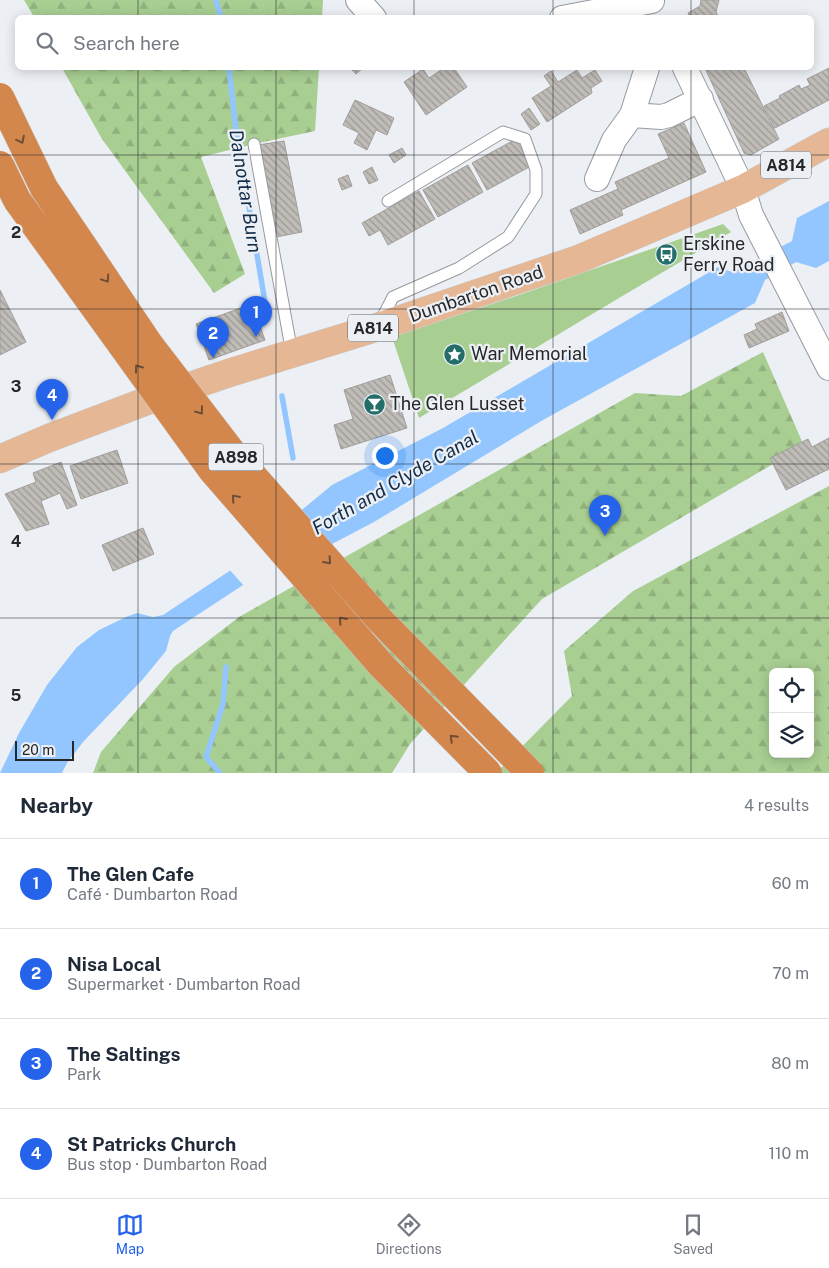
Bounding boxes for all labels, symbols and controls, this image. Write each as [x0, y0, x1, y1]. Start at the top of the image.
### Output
search box [15, 15, 814, 70]
icon: search [33, 29, 61, 57]
text: Search here [73, 32, 180, 54]
water label: Dalnottar Burn [225, 128, 267, 254]
one-way arrow [15, 135, 25, 144]
road number: A814 [761, 152, 811, 178]
text: 2 [11, 223, 21, 242]
place label: Erskine Ferry Road [683, 233, 775, 275]
bus stop icon: Erskine Ferry Road [655, 242, 679, 266]
street label: Dumbarton Road [406, 261, 546, 326]
one-way arrow [100, 273, 109, 283]
pin: 1 [240, 296, 272, 337]
road number: A814 [348, 314, 398, 342]
pin: 2 [197, 317, 229, 358]
place icon: War Memorial [443, 342, 467, 366]
place label: War Memorial [471, 343, 587, 364]
one-way arrow [135, 364, 144, 374]
text: 3 [11, 377, 21, 396]
pin: 4 [36, 379, 68, 420]
bar icon: The Glen Lusset [362, 392, 386, 416]
place label: The Glen Lusset [390, 393, 525, 414]
one-way arrow [195, 405, 203, 414]
water label: Forth and Clyde Canal [308, 425, 482, 539]
your location [372, 443, 398, 469]
road number: A898 [208, 444, 264, 471]
one-way arrow [232, 494, 241, 503]
pin: 3 [589, 495, 621, 536]
text: 4 [11, 532, 22, 551]
one-way arrow [323, 556, 332, 565]
one-way arrow [339, 617, 348, 626]
map controls [769, 668, 814, 758]
button: locate [769, 668, 814, 713]
text: 5 [11, 686, 22, 705]
button: layers [769, 713, 814, 758]
one-way arrow [450, 735, 459, 744]
scale bar [15, 738, 74, 761]
text: 20 m [22, 742, 54, 758]
text: Nearby [20, 793, 93, 818]
text: 4 results [744, 796, 809, 815]
text: The Glen Cafe [67, 863, 194, 885]
text: 1 [33, 874, 39, 893]
text: 60 m [772, 874, 809, 893]
text: Café · Dumbarton Road [67, 885, 238, 904]
text: Nisa Local [67, 953, 161, 975]
text: 2 [31, 964, 41, 983]
text: 70 m [772, 964, 809, 983]
text: Supermarket · Dumbarton Road [67, 975, 300, 994]
text: The Saltings [67, 1043, 181, 1065]
text: 3 [31, 1054, 41, 1073]
text: 80 m [771, 1054, 809, 1073]
text: Park [67, 1065, 101, 1084]
text: St Patricks Church [67, 1133, 236, 1155]
text: 4 [31, 1144, 41, 1163]
text: 110 m [768, 1144, 809, 1163]
text: Bus stop · Dumbarton Road [67, 1155, 267, 1174]
tab: Map [116, 1211, 144, 1257]
tab: Directions [376, 1211, 442, 1257]
tab: Saved [673, 1211, 713, 1257]

